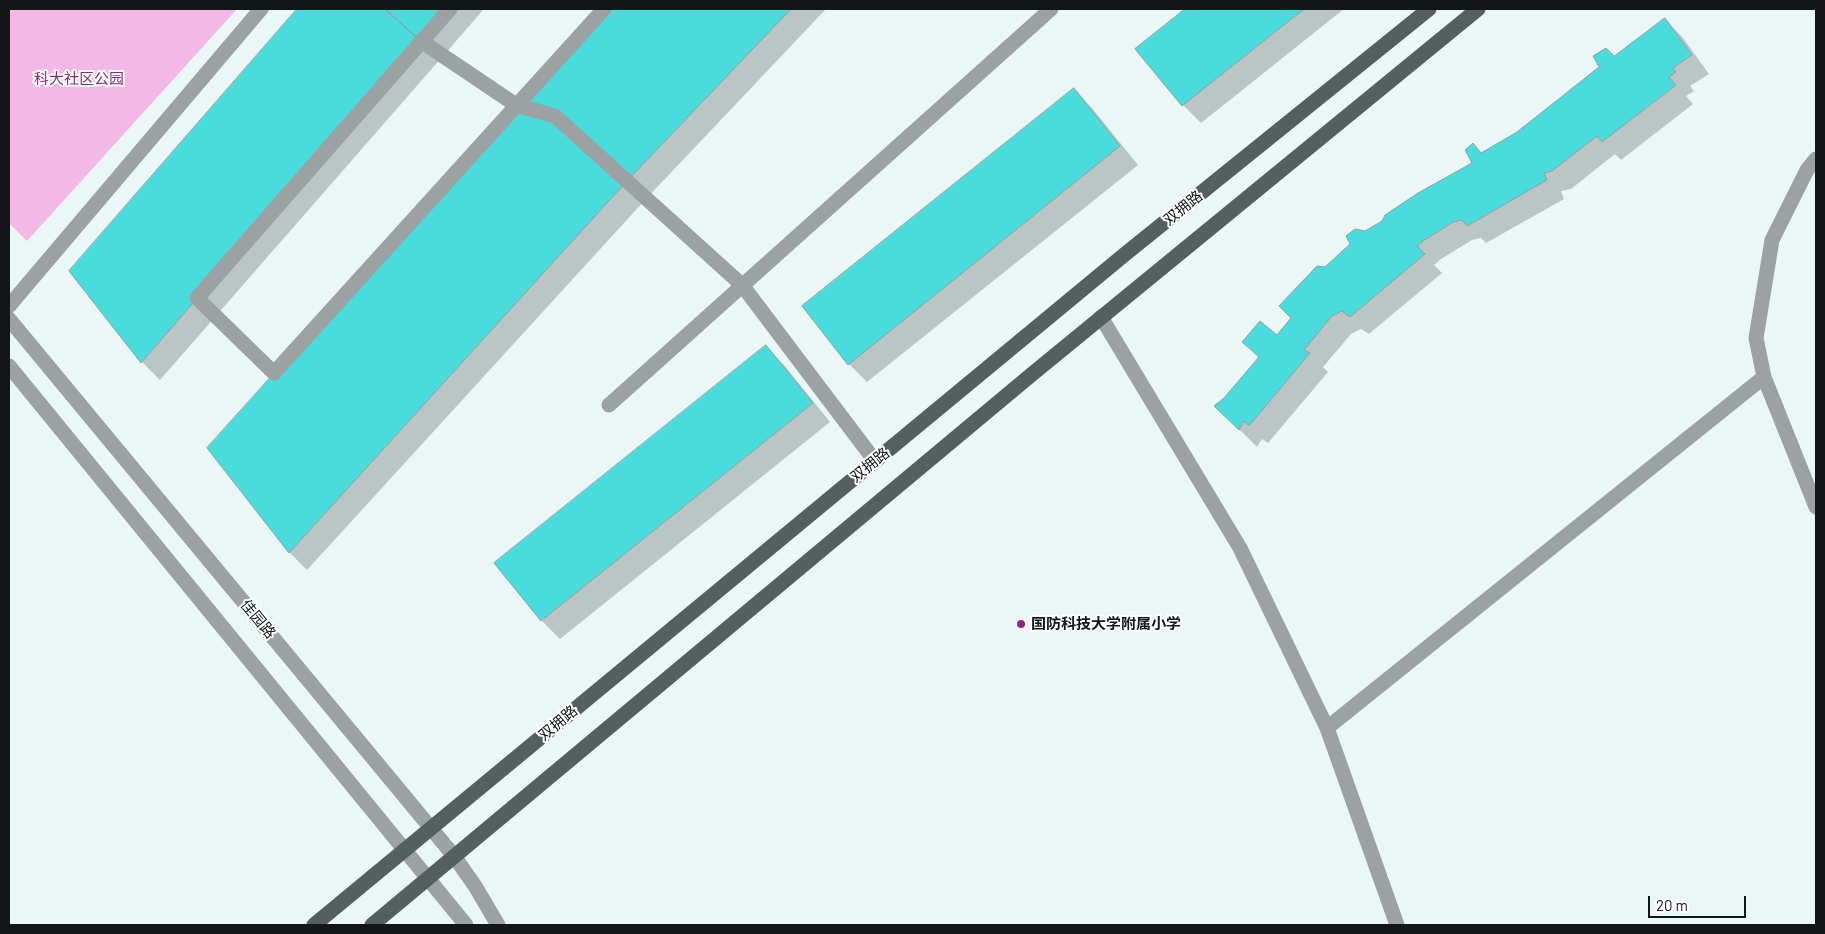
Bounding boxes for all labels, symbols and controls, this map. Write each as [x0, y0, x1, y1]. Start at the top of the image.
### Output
park label: 科大社区公园 [34, 70, 124, 88]
street label: 双拥路 [1160, 187, 1206, 229]
street label: 双拥路 [847, 444, 893, 486]
street label: 佳园路 [237, 596, 279, 642]
place label: 国防科技大学附属小学 [1031, 615, 1181, 633]
marker: 国防科技大学附属小学 [1015, 618, 1027, 630]
street label: 双拥路 [535, 702, 581, 744]
scale bar [1650, 886, 1748, 918]
text: 20 m [1656, 896, 1688, 914]

